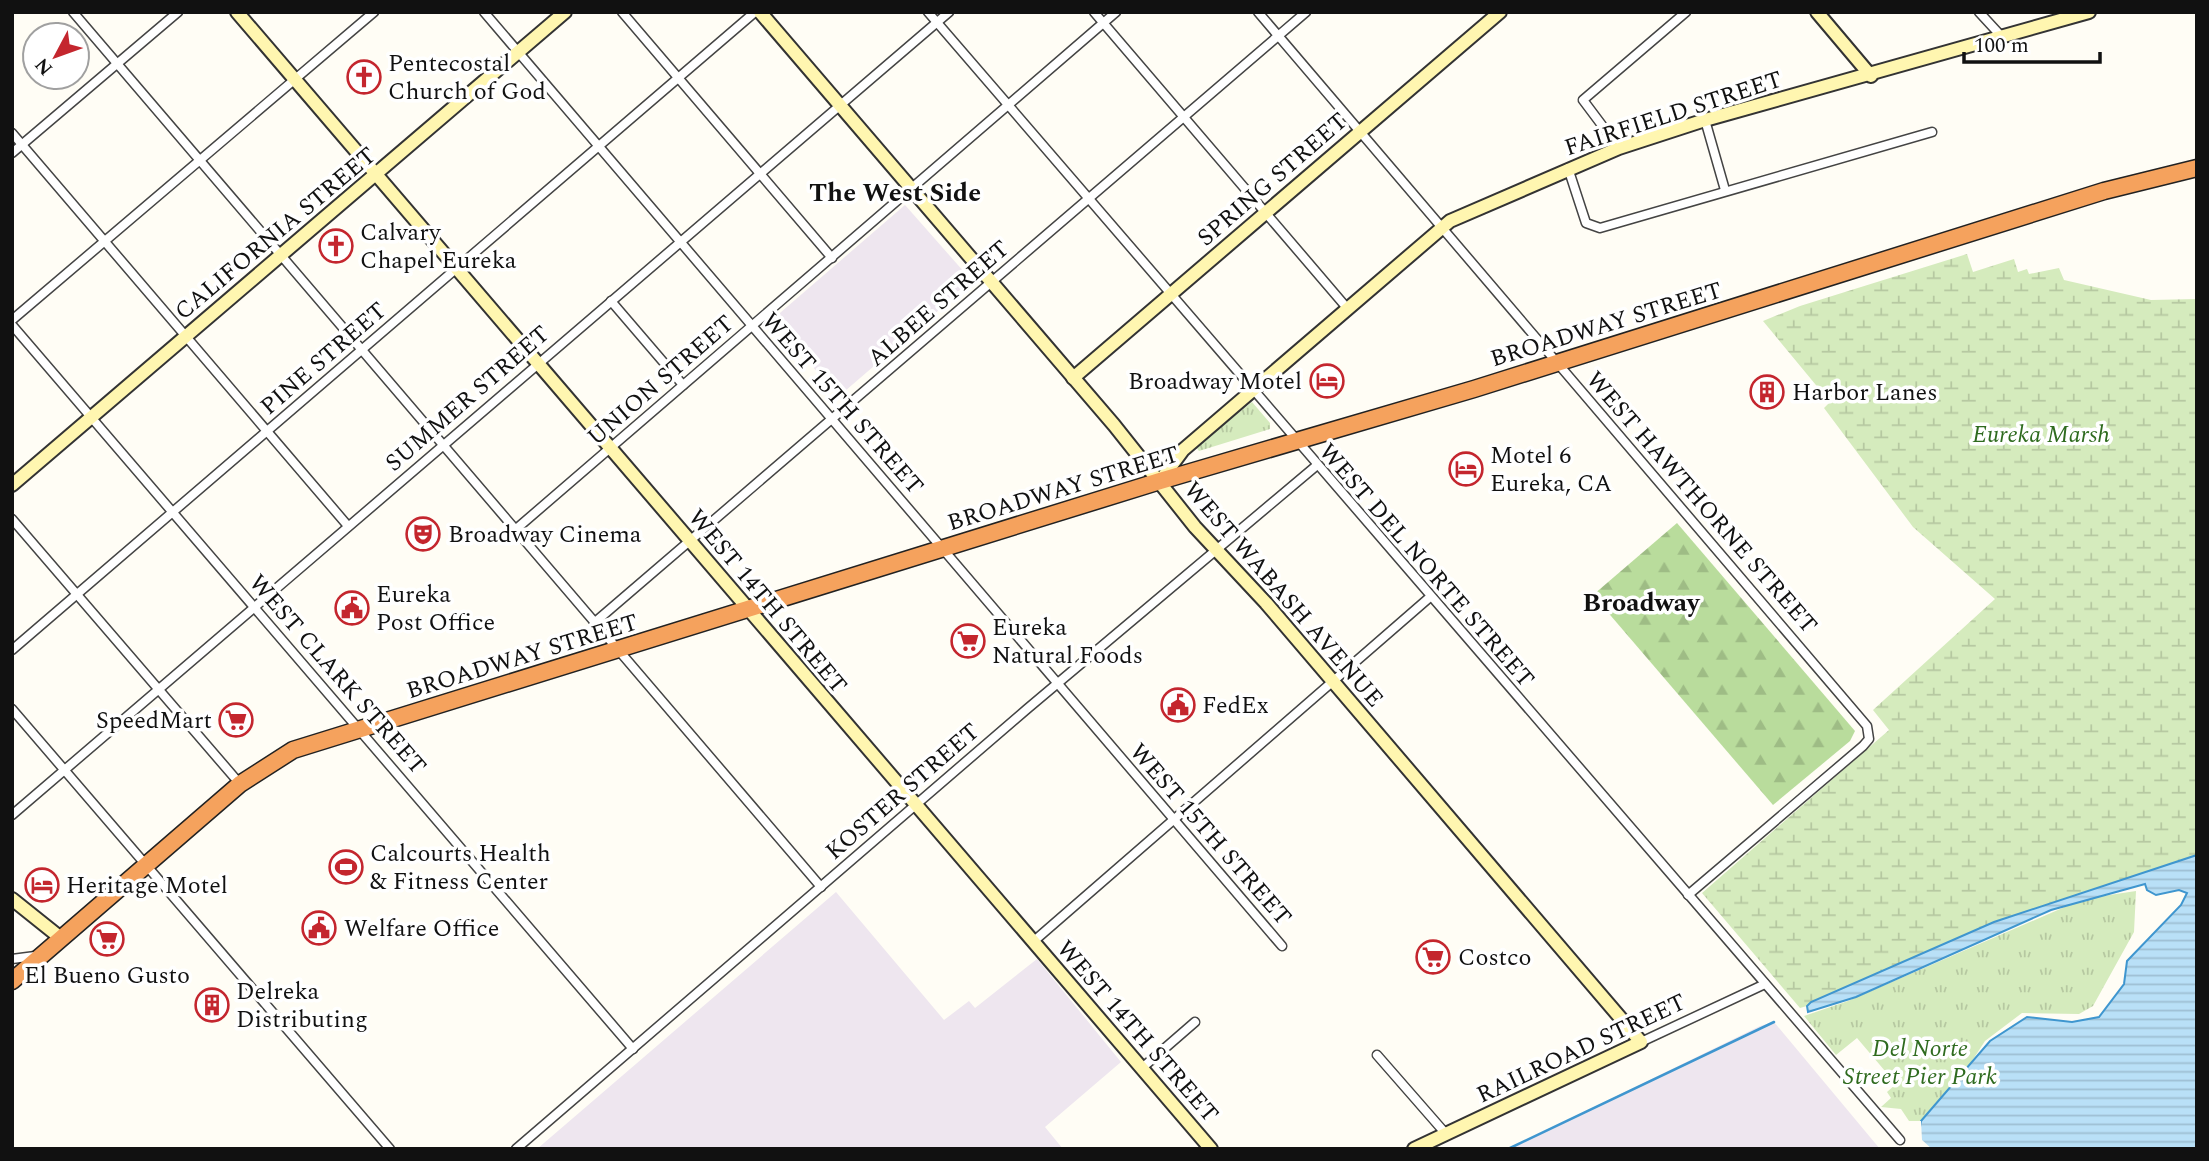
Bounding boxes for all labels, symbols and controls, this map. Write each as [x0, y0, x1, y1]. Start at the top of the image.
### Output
north arrow [21, 21, 91, 91]
scale bar [1964, 21, 2100, 65]
text: 100 m [1974, 30, 2029, 62]
place label: Pentecostal Church of God [388, 46, 546, 110]
text: N [28, 51, 60, 82]
church icon: Pentecostal Church of God [345, 58, 383, 96]
street label: FAIRFIELD STREET [1560, 62, 1787, 166]
street label: SPRING STREET [1189, 104, 1356, 255]
street label: CALIFORNIA STREET [167, 138, 384, 329]
district label: The West Side [809, 173, 981, 213]
place label: Calvary Chapel Eureka [360, 215, 517, 279]
church icon: Calvary Chapel Eureka [317, 227, 355, 265]
street label: ALBEE STREET [860, 232, 1018, 376]
street label: BROADWAY STREET [1486, 273, 1727, 377]
street label: PINE STREET [252, 294, 395, 424]
street label: WEST 15TH STREET [753, 304, 932, 503]
street label: UNION STREET [579, 307, 742, 455]
street label: SUMMER STREET [377, 317, 558, 481]
hotel icon: Broadway Motel [1308, 362, 1346, 400]
street label: WEST HAWTHORNE STREET [1577, 363, 1826, 642]
place label: Broadway Motel [1128, 364, 1302, 400]
building icon: Harbor Lanes [1748, 373, 1786, 411]
place label: Harbor Lanes [1792, 375, 1938, 411]
park label: Eureka Marsh [1972, 417, 2110, 453]
street label: WEST DEL NORTE STREET [1310, 435, 1543, 696]
street label: BROADWAY STREET [943, 437, 1184, 541]
place label: Motel 6 Eureka, CA [1490, 438, 1612, 502]
hotel icon: Motel 6 Eureka, CA [1447, 450, 1485, 488]
street label: WEST WABASH AVENUE [1175, 474, 1392, 716]
street label: WEST 14TH STREET [679, 501, 856, 702]
theatre icon: Broadway Cinema [404, 515, 442, 553]
place label: Broadway Cinema [448, 517, 642, 553]
street label: WEST CLARK STREET [240, 566, 435, 783]
place label: Eureka Post Office [376, 577, 495, 641]
district label: Broadway [1583, 583, 1701, 623]
public building icon: Eureka Post Office [333, 589, 371, 627]
street label: BROADWAY STREET [402, 605, 643, 709]
place label: Eureka Natural Foods [992, 610, 1143, 674]
supermarket icon: Eureka Natural Foods [949, 622, 987, 660]
public building icon: FedEx [1159, 686, 1197, 724]
place label: FedEx [1202, 688, 1269, 724]
supermarket icon: SpeedMart [217, 701, 255, 739]
place label: SpeedMart [96, 703, 212, 739]
street label: KOSTER STREET [818, 714, 988, 869]
street label: WEST 15TH STREET [1121, 735, 1300, 934]
place label: Calcourts Health & Fitness Center [370, 836, 551, 900]
sports icon: Calcourts Health & Fitness Center [327, 848, 365, 886]
hotel icon: Heritage Motel [23, 866, 61, 904]
place label: Heritage Motel [66, 868, 228, 904]
public building icon: Welfare Office [300, 909, 338, 947]
place label: Welfare Office [344, 911, 499, 947]
supermarket icon: El Bueno Gusto [88, 920, 126, 958]
street label: WEST 14TH STREET [1048, 932, 1227, 1131]
supermarket icon: Costco [1414, 938, 1452, 976]
place label: Costco [1458, 940, 1531, 976]
place label: El Bueno Gusto [24, 958, 190, 994]
place label: Delreka Distributing [236, 974, 368, 1038]
street label: RAILROAD STREET [1471, 985, 1692, 1113]
building icon: Delreka Distributing [193, 986, 231, 1024]
park label: Del Norte Street Pier Park [1843, 1031, 1997, 1095]

